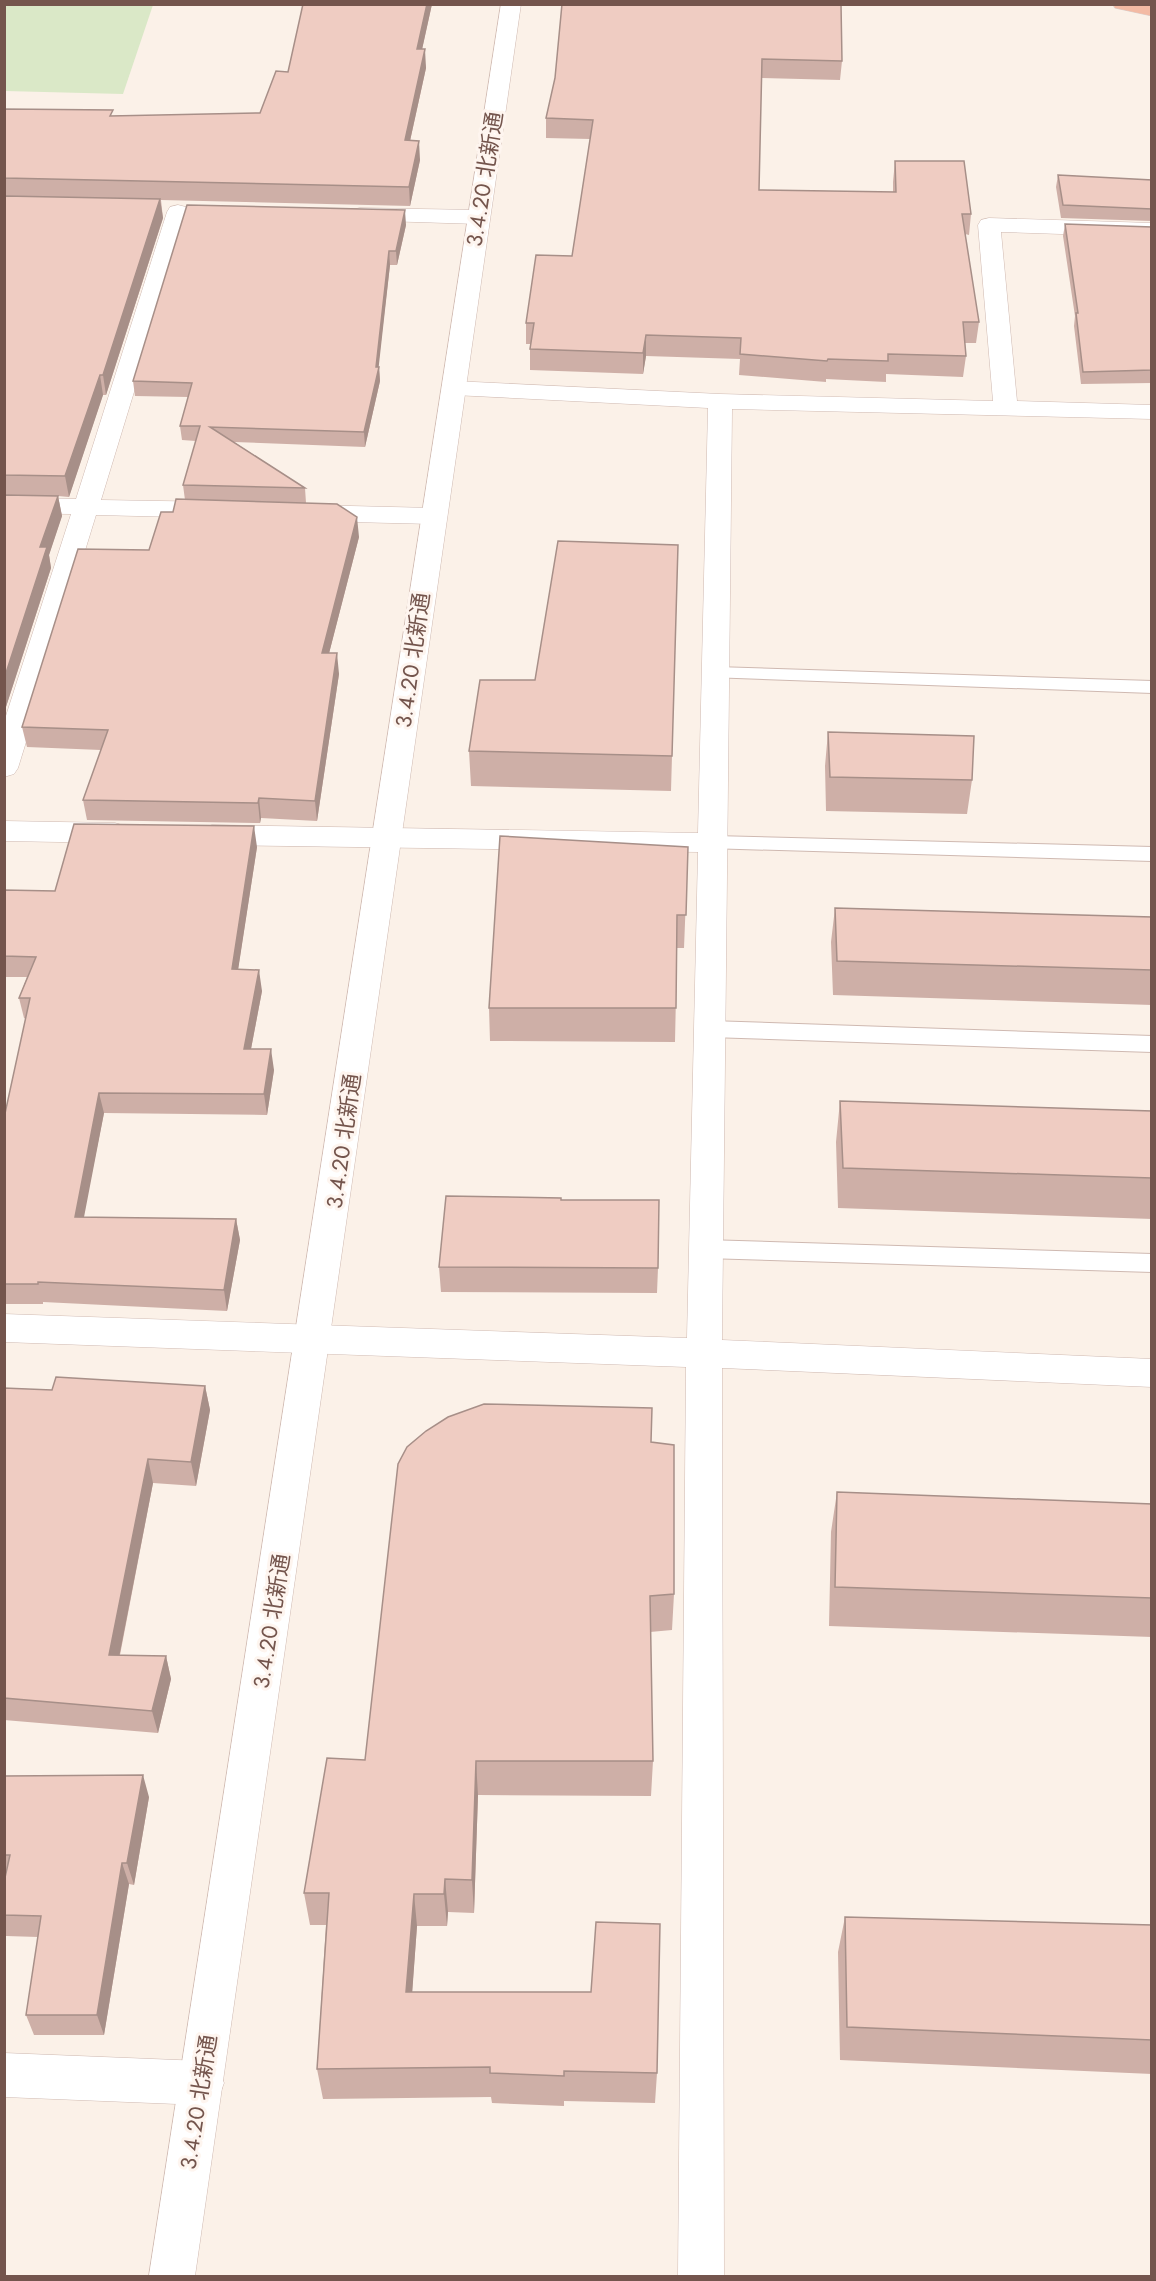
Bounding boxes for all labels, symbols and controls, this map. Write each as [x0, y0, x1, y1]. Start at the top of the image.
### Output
street label: 3.4.20 北新通 [458, 109, 510, 249]
street label: 3.4.20 北新通 [387, 590, 437, 730]
street label: 3.4.20 北新通 [318, 1071, 368, 1211]
street label: 3.4.20 北新通 [245, 1551, 297, 1691]
street label: 3.4.20 北新通 [172, 2032, 224, 2172]

